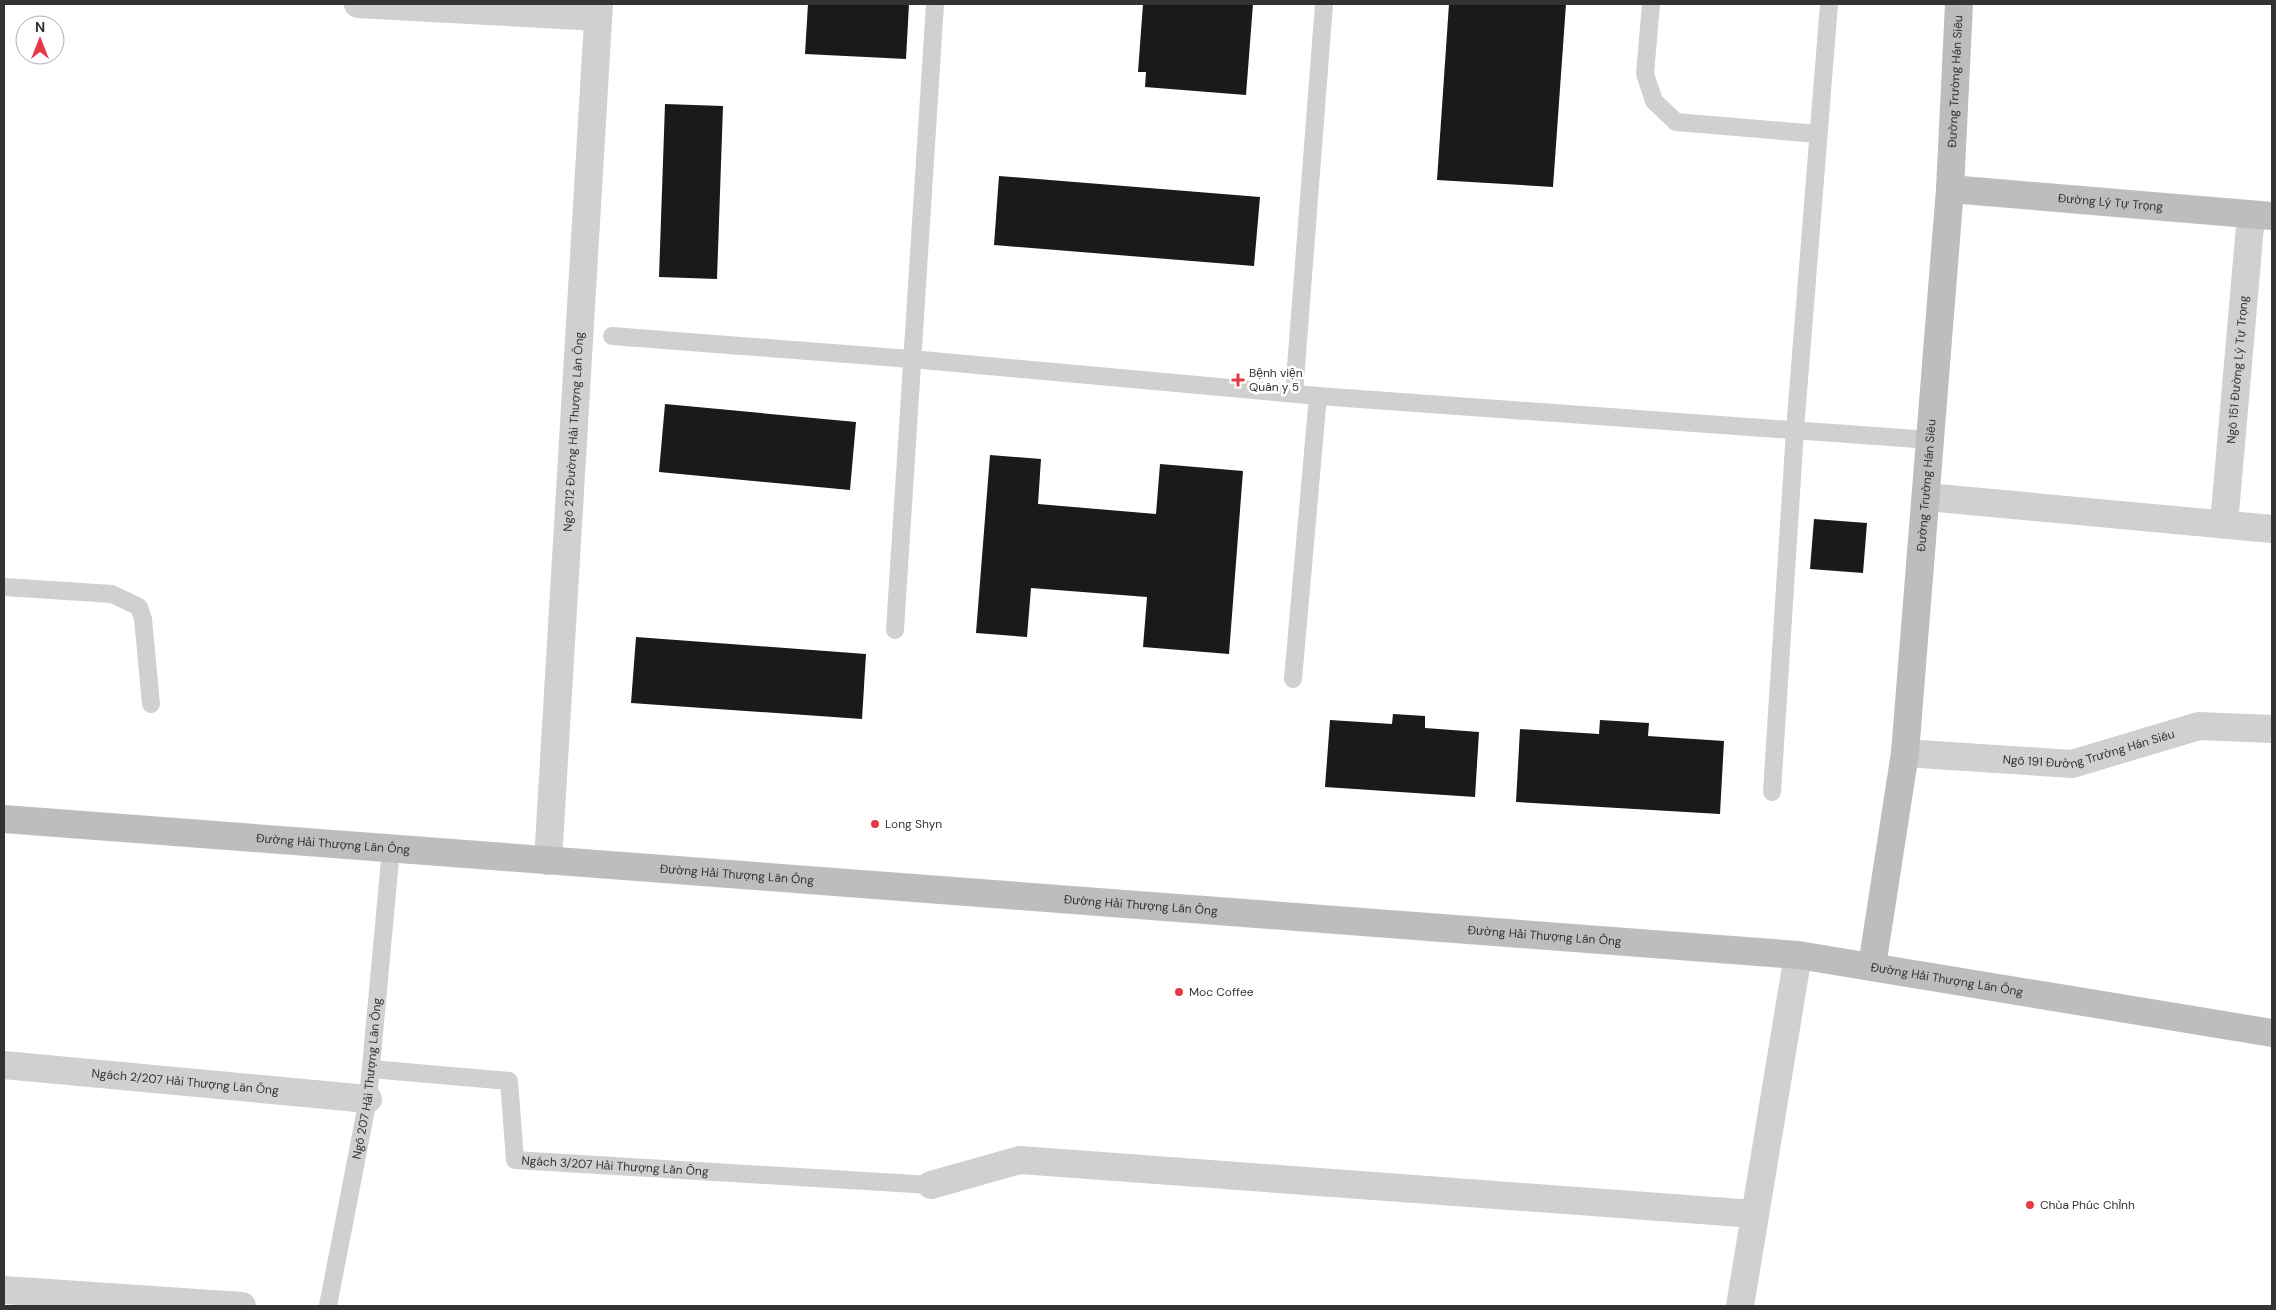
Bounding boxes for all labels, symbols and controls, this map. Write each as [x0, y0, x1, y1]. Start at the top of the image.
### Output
north arrow [15, 15, 65, 65]
street label: Đường Trường Hán Siêu [1944, 15, 1966, 148]
text: N [35, 18, 45, 36]
street label: Đường Lý Tự Trọng [2057, 190, 2164, 215]
street label: Ngõ 151 Đường Lý Tự Trọng [2223, 295, 2252, 444]
street label: Ngõ 212 Đường Hải Thượng Lãn Ông [560, 331, 587, 532]
place label: Bệnh viện Quân y 5 [1249, 365, 1303, 395]
marker: Bệnh viện Quân y 5 [1231, 373, 1245, 387]
street label: Đường Trường Hán Siêu [1913, 418, 1940, 552]
street label: Ngõ 191 Đường Trường Hán Siêu [2002, 726, 2177, 772]
place label: Long Shyn [885, 816, 942, 832]
marker: Long Shyn [869, 818, 881, 830]
street label: Đường Hải Thượng Lãn Ông [255, 830, 411, 858]
street label: Đường Hải Thượng Lãn Ông [659, 861, 815, 888]
street label: Đường Hải Thượng Lãn Ông [1063, 891, 1219, 919]
street label: Đường Hải Thượng Lãn Ông [1467, 922, 1622, 950]
street label: Đường Hải Thượng Lãn Ông [1869, 959, 2025, 1000]
place label: Moc Coffee [1189, 984, 1254, 1000]
marker: Moc Coffee [1173, 986, 1185, 998]
street label: Ngõ 207 Hải Thượng Lãn Ông [349, 997, 385, 1161]
street label: Ngách 2/207 Hải Thượng Lãn Ông [91, 1065, 280, 1099]
street label: Ngách 3/207 Hải Thượng Lãn Ông [521, 1152, 709, 1180]
place label: Chùa Phúc Chỉnh [2040, 1197, 2135, 1213]
marker: Chùa Phúc Chỉnh [2024, 1199, 2036, 1211]

